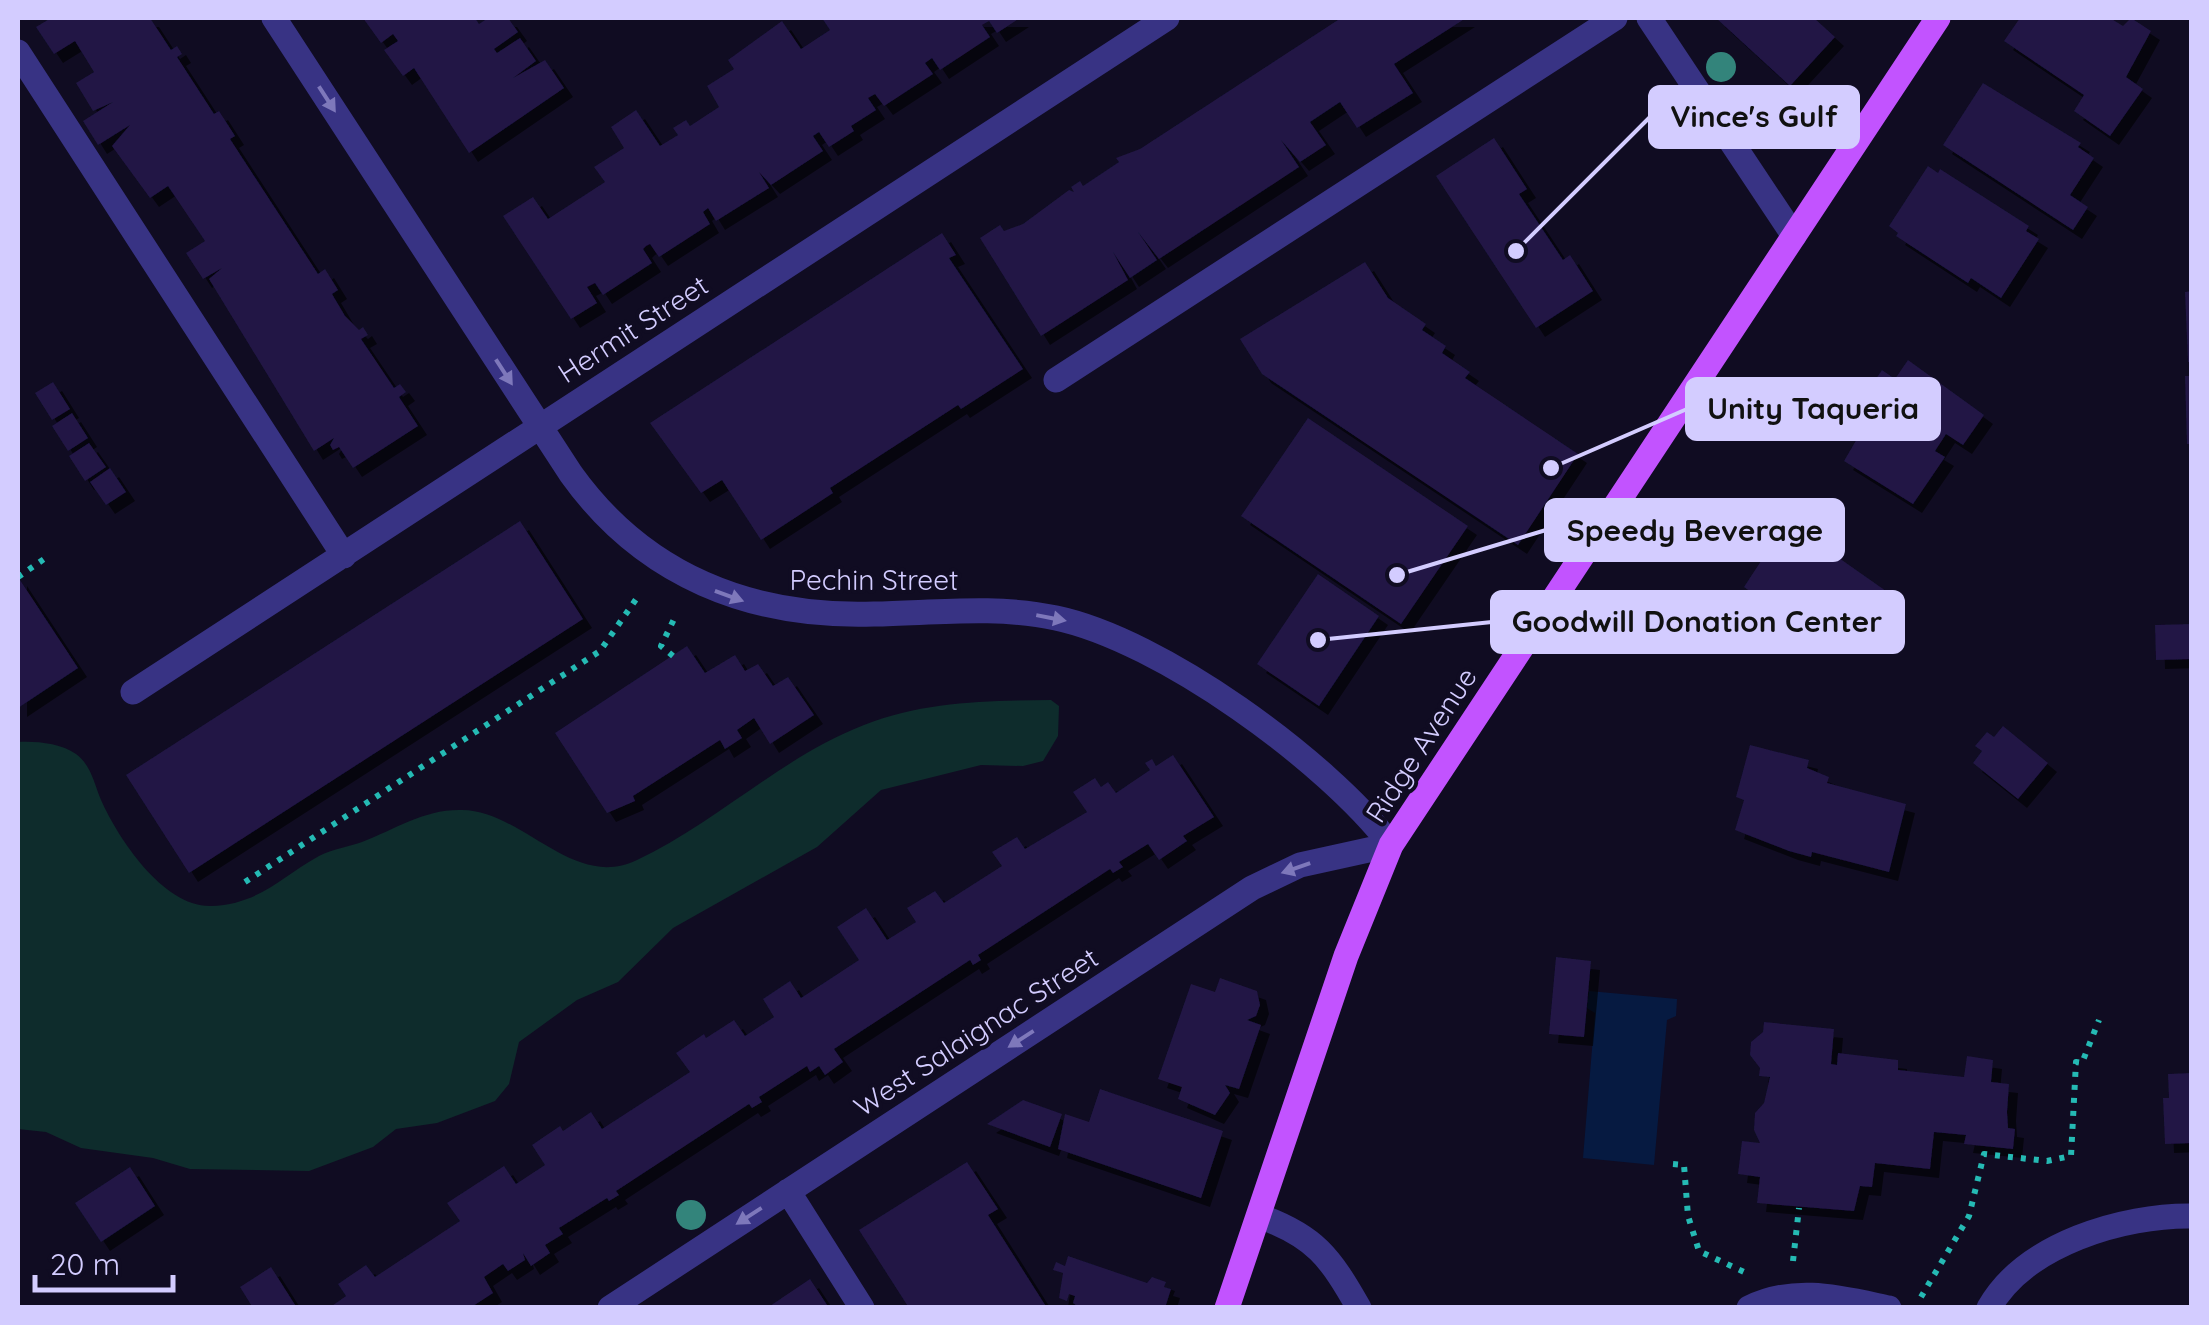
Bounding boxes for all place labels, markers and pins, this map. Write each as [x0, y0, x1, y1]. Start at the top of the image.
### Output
callout: Vince's Gulf [1650, 87, 1858, 147]
callout: Unity Taqueria [1687, 379, 1939, 439]
callout: Speedy Beverage [1546, 500, 1843, 560]
callout: Goodwill Donation Center [1492, 592, 1903, 652]

